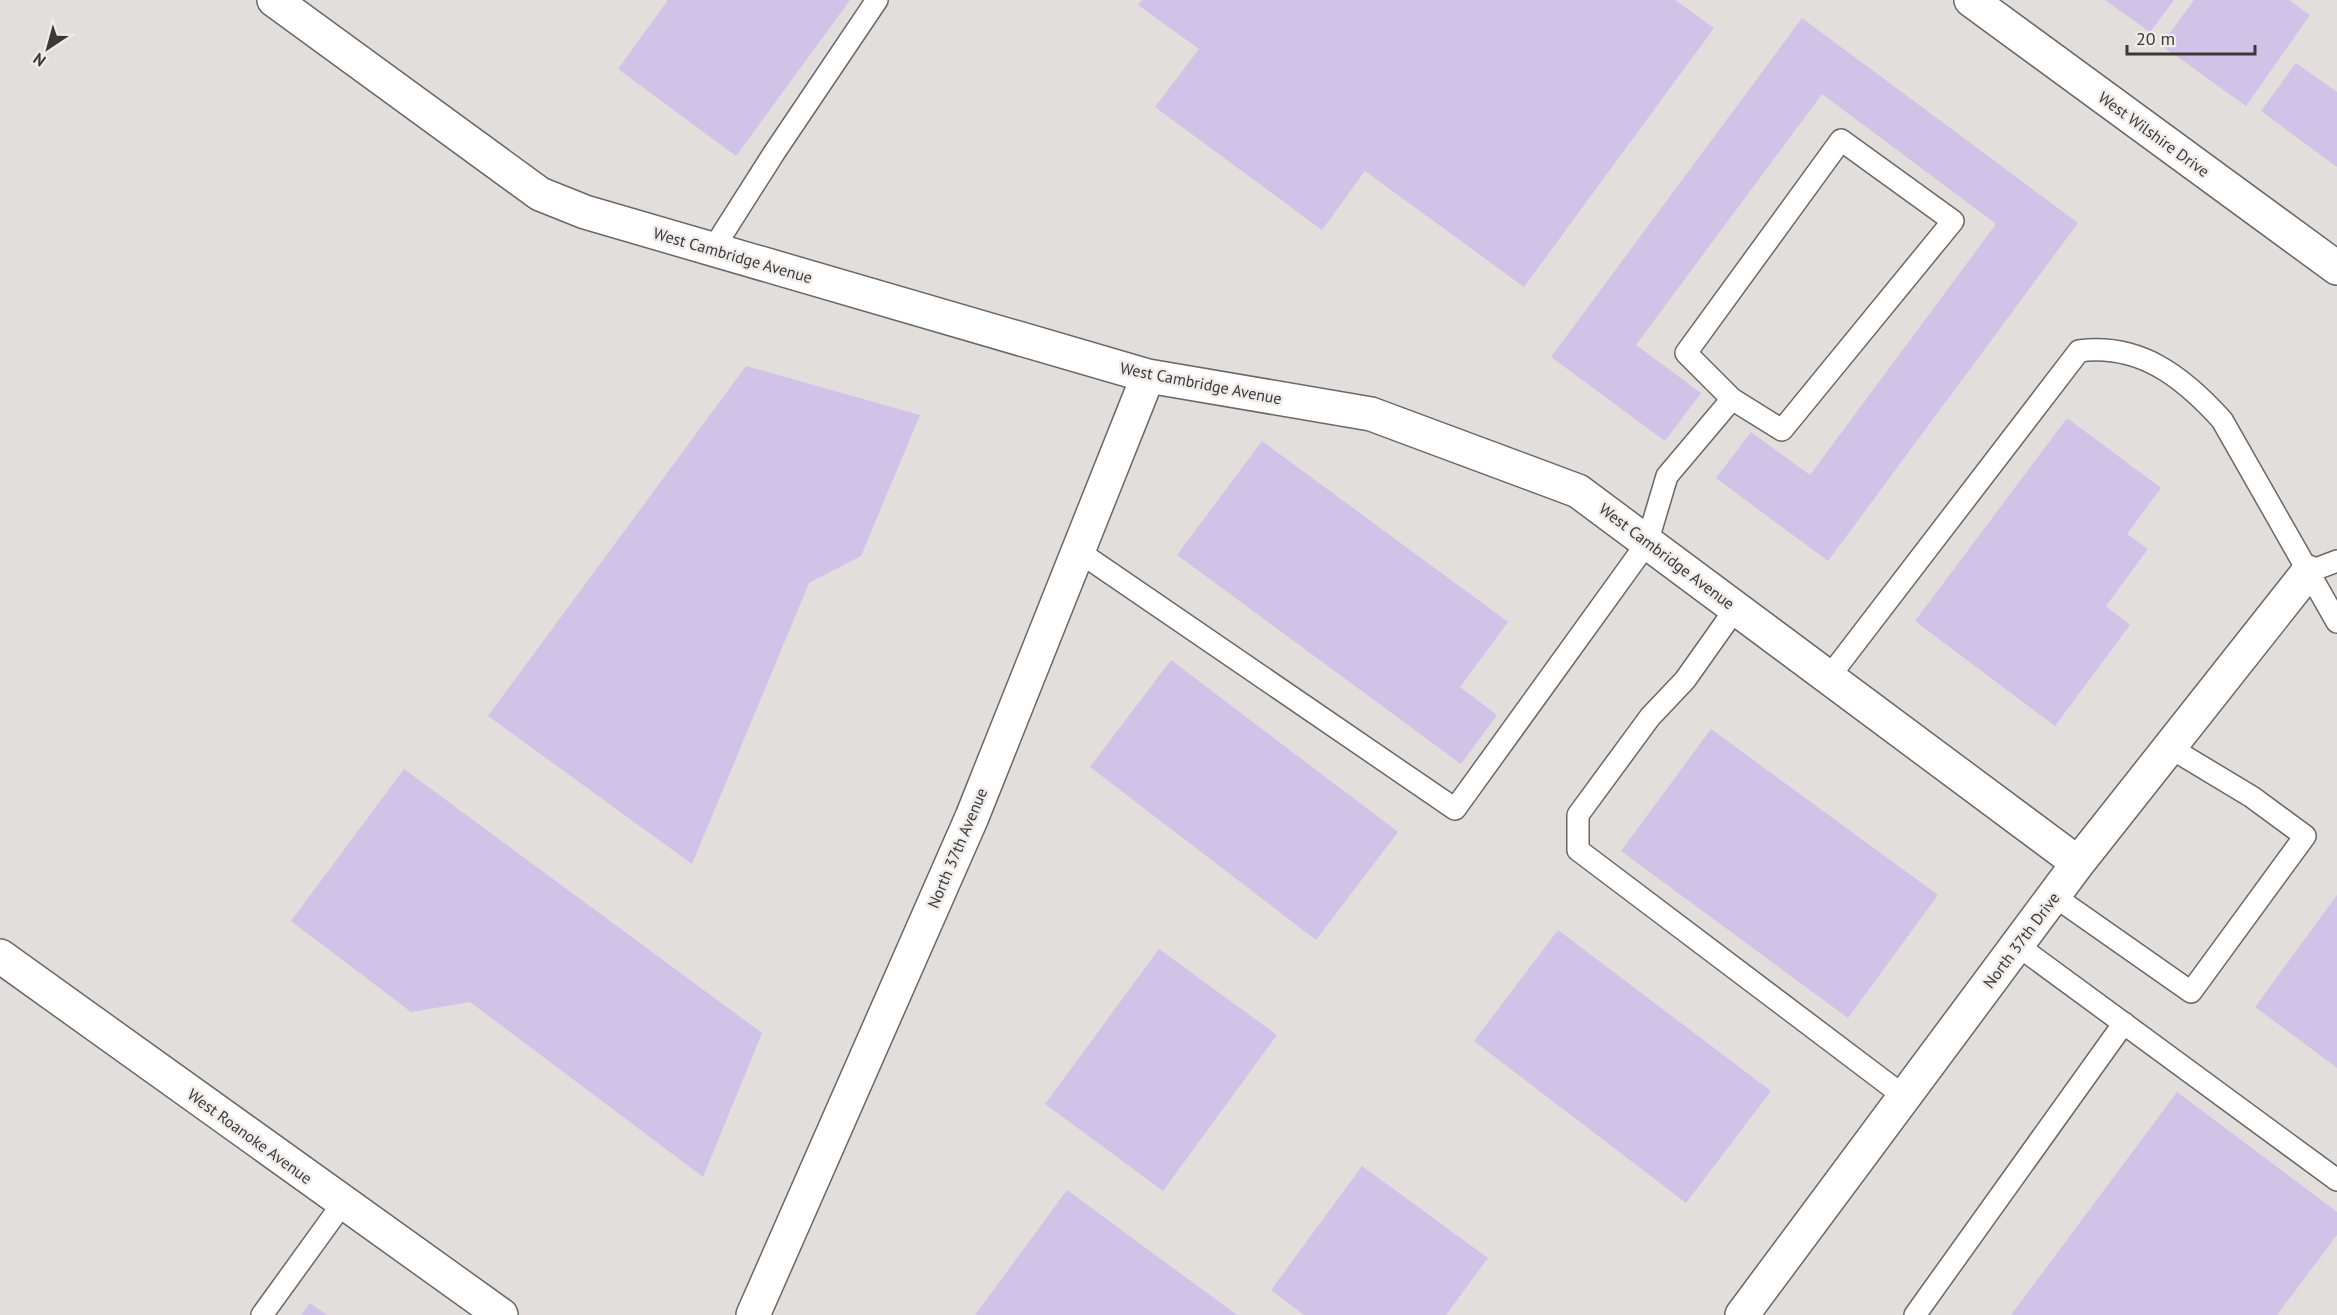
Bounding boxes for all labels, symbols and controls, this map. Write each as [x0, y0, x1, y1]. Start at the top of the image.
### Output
north arrow [18, 18, 78, 78]
scale bar [2127, 18, 2254, 56]
text: 20 m [2136, 27, 2175, 50]
text: N [29, 49, 49, 71]
street label: West Wilshire Drive [2095, 87, 2213, 181]
street label: West Cambridge Avenue [651, 223, 815, 287]
street label: West Cambridge Avenue [1118, 358, 1284, 408]
street label: West Cambridge Avenue [1595, 499, 1739, 613]
street label: North 37th Avenue [923, 785, 991, 911]
street label: North 37th Drive [1978, 888, 2064, 992]
street label: West Roanoke Avenue [184, 1084, 316, 1188]

